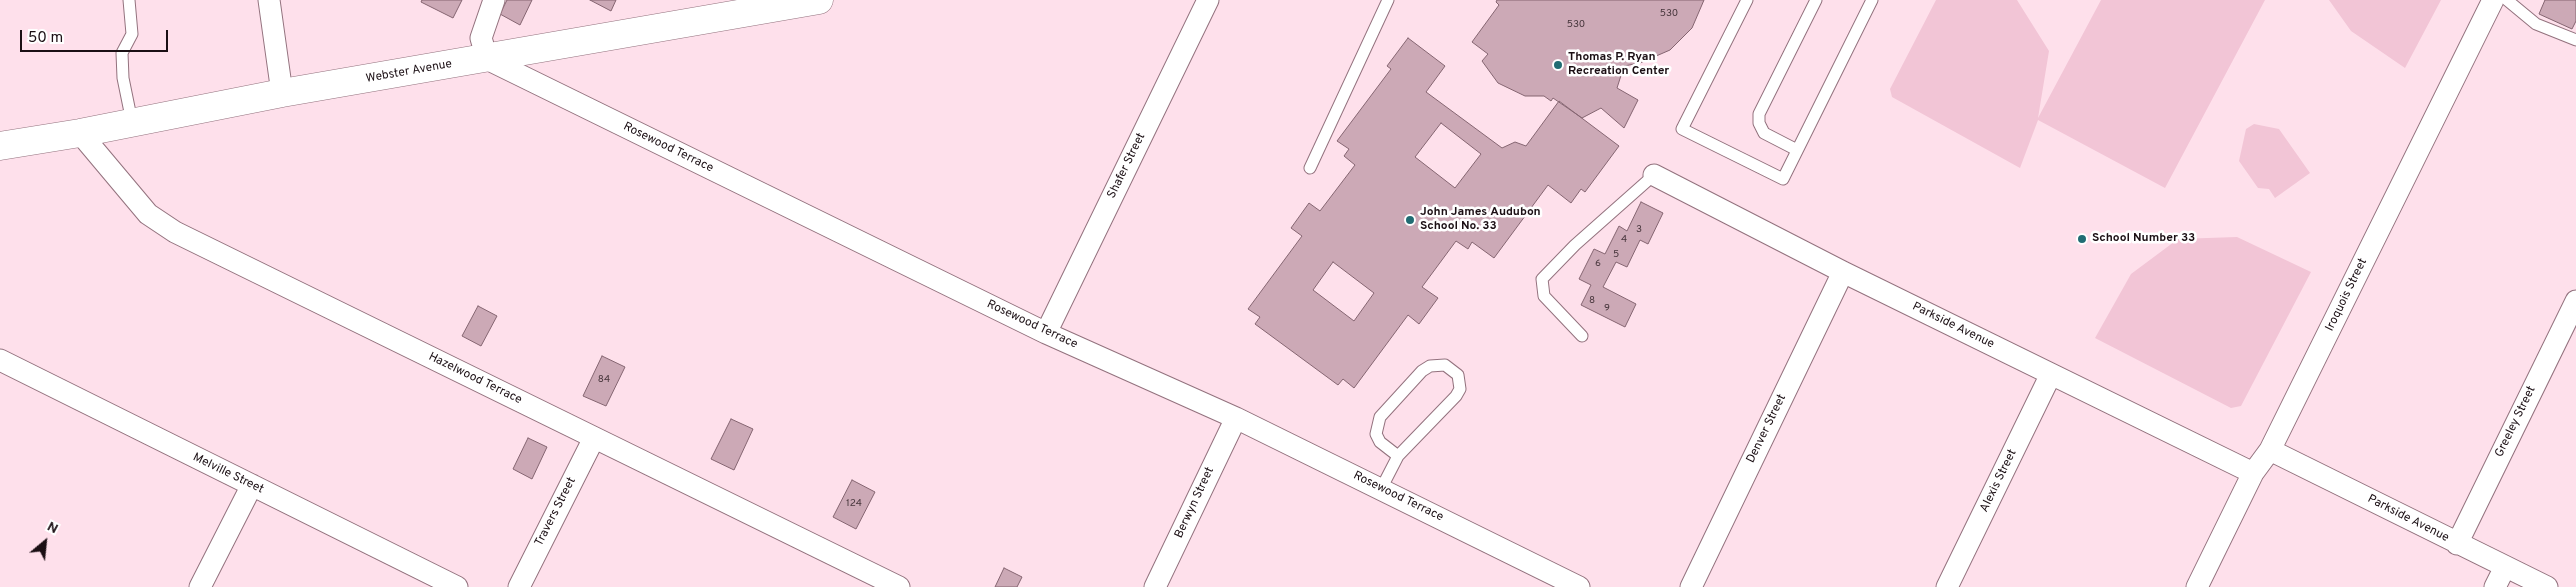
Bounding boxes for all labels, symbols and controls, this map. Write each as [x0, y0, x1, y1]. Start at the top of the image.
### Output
house number: 530 [1660, 8, 1678, 20]
house number: 530 [1567, 19, 1585, 31]
scale bar [22, 20, 170, 52]
text: 50 m [28, 29, 63, 48]
place label: Thomas P. Ryan Recreation Center [1568, 51, 1669, 79]
street label: Webster Avenue [365, 57, 453, 87]
marker: Thomas P. Ryan Recreation Center [1552, 59, 1564, 71]
street label: Rosewood Terrace [621, 120, 715, 176]
street label: Shafer Street [1105, 131, 1149, 201]
place label: John James Audubon School No. 33 [1420, 206, 1541, 234]
marker: John James Audubon School No. 33 [1404, 214, 1416, 226]
house number: 3 [1636, 224, 1642, 236]
place label: School Number 33 [2092, 232, 2195, 246]
marker: School Number 33 [2076, 233, 2088, 245]
house number: 4 [1621, 234, 1627, 246]
house number: 5 [1613, 249, 1619, 261]
street label: Iroquois Street [2323, 256, 2371, 334]
house number: 6 [1595, 258, 1601, 270]
house number: 8 [1589, 295, 1595, 307]
street label: Rosewood Terrace [984, 298, 1080, 352]
street label: Parkside Avenue [1910, 300, 1996, 352]
house number: 9 [1604, 303, 1610, 315]
street label: Hazelwood Terrace [426, 350, 524, 408]
house number: 84 [598, 374, 610, 386]
street label: Greeley Street [2493, 384, 2539, 460]
street label: Denver Street [1744, 392, 1790, 466]
street label: Alexis Street [1978, 447, 2020, 515]
street label: Melville Street [190, 451, 266, 497]
street label: Berwyn Street [1172, 465, 1218, 541]
street label: Rosewood Terrace [1351, 469, 1445, 525]
street label: Travers Street [532, 475, 580, 549]
street label: Parkside Avenue [2365, 492, 2451, 546]
house number: 124 [846, 498, 862, 510]
north arrow [20, 517, 70, 567]
text: N [44, 518, 61, 538]

